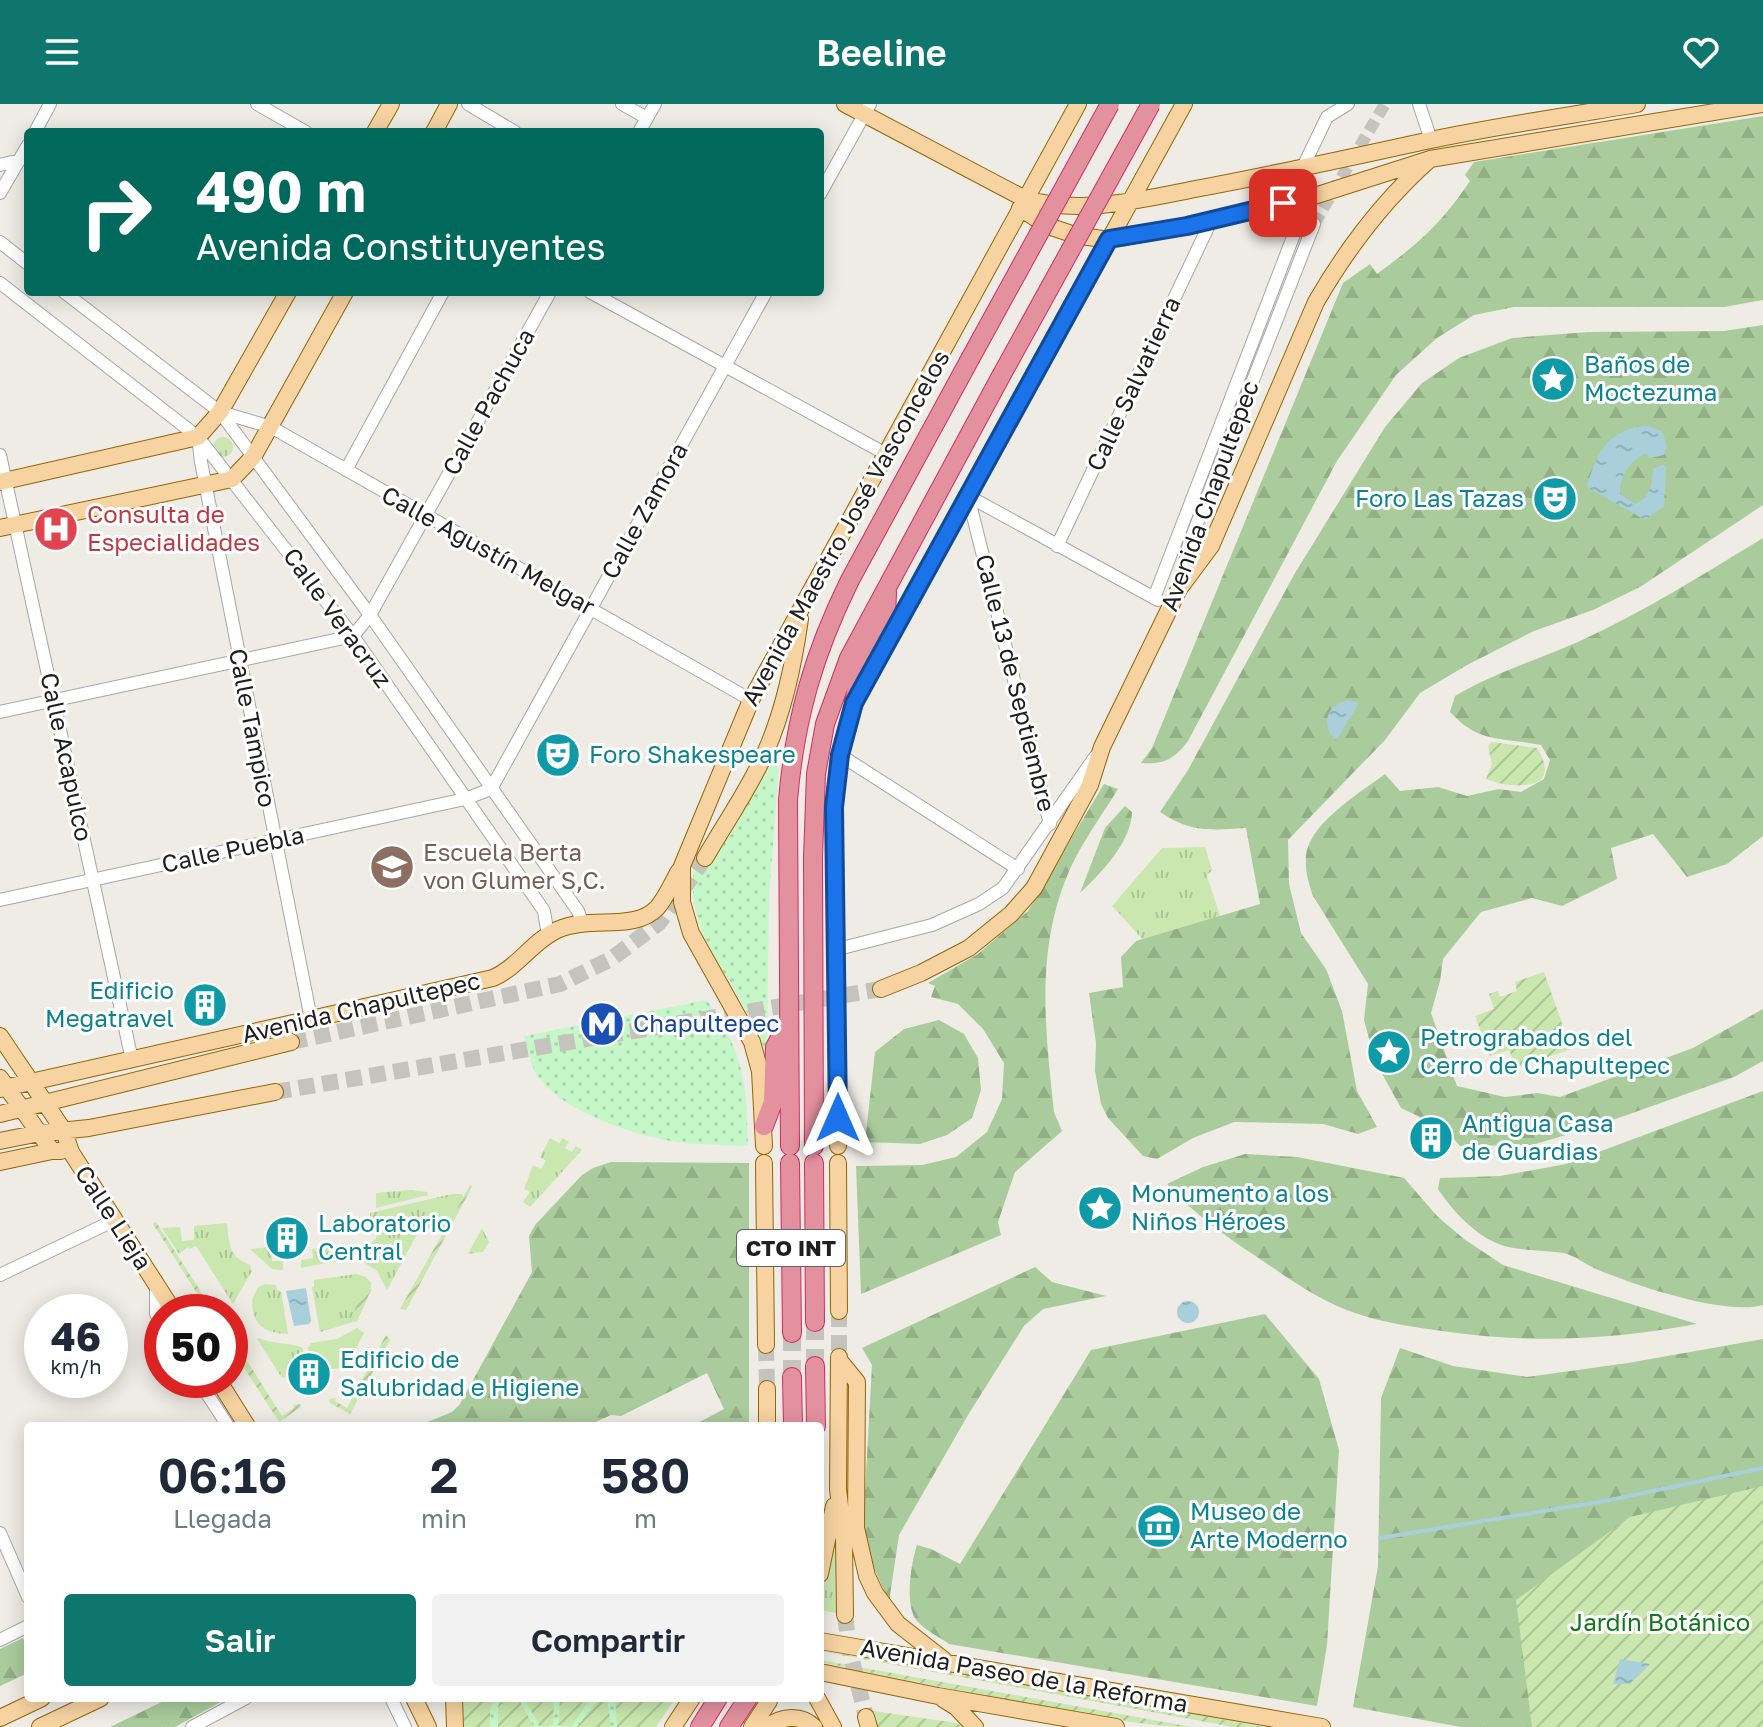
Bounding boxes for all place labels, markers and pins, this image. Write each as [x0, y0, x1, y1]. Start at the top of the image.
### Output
pin [1249, 169, 1317, 237]
place label: Baños de Moctezuma [1584, 349, 1717, 406]
place icon: Baños de Moctezuma [1529, 355, 1577, 403]
theatre icon: Foro Las Tazas [1531, 475, 1579, 523]
place label: Foro Las Tazas [1355, 483, 1524, 512]
place label: Consulta de Especialidades [87, 499, 260, 556]
hospital icon: Consulta de Especialidades [32, 505, 80, 553]
theatre icon: Foro Shakespeare [534, 731, 582, 779]
place label: Foro Shakespeare [589, 739, 796, 768]
place label: Escuela Berta von Glumer S,C. [423, 837, 606, 894]
school or university icon: Escuela Berta von Glumer S,C. [368, 843, 416, 891]
place label: Edificio Megatravel [45, 975, 174, 1032]
building icon: Edificio Megatravel [181, 981, 229, 1029]
metro station icon: Chapultepec [578, 1000, 626, 1048]
place label: Chapultepec [633, 1008, 779, 1037]
place label: Petrograbados del Cerro de Chapultepec [1420, 1022, 1670, 1079]
place icon: Petrograbados del Cerro de Chapultepec [1365, 1028, 1413, 1076]
place label: Antigua Casa de Guardias [1462, 1108, 1614, 1165]
building icon: Antigua Casa de Guardias [1407, 1114, 1455, 1162]
place label: Monumento a los Niños Héroes [1131, 1178, 1329, 1235]
place icon: Monumento a los Niños Héroes [1076, 1184, 1124, 1232]
place label: Laboratorio Central [318, 1208, 451, 1265]
building icon: Laboratorio Central [263, 1214, 311, 1262]
place label: Edificio de Salubridad e Higiene [340, 1344, 579, 1401]
building icon: Edificio de Salubridad e Higiene [285, 1350, 333, 1398]
place label: Museo de Arte Moderno [1190, 1496, 1348, 1553]
museum icon: Museo de Arte Moderno [1135, 1502, 1183, 1550]

